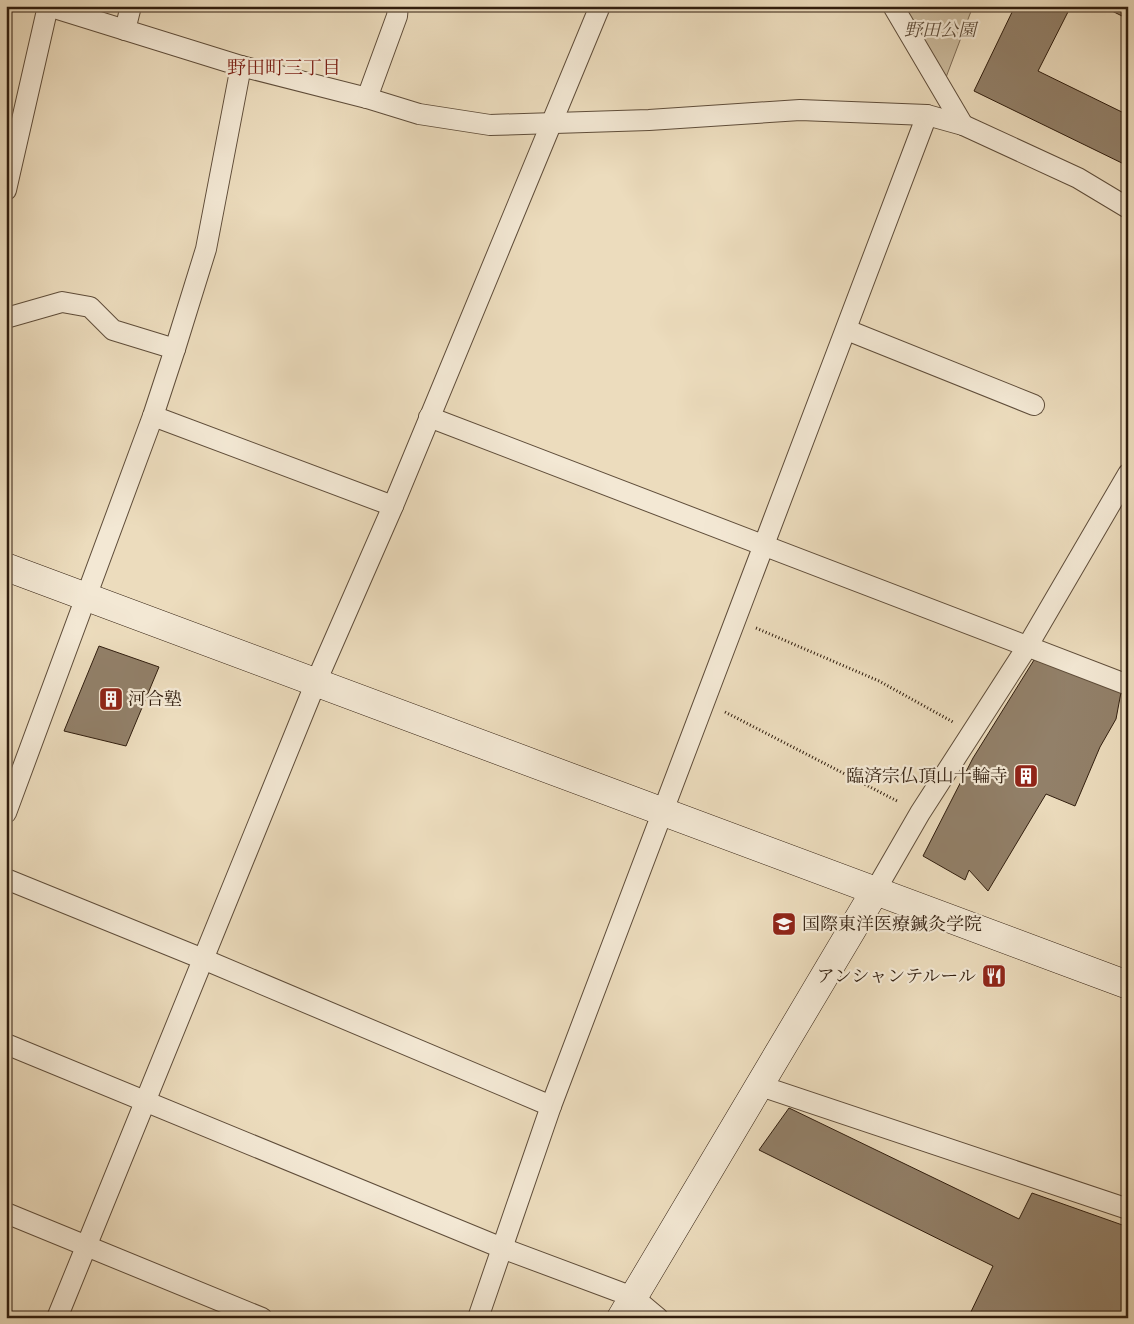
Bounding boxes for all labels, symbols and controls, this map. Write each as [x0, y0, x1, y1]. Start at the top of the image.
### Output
park label: 野田公園 [904, 21, 979, 40]
district label: 野田町三丁目 [227, 58, 341, 79]
building icon: 河合塾 [98, 686, 124, 712]
place label: 河合塾 [128, 689, 182, 709]
building icon: 臨済宗仏頂山十輪寺 [1013, 763, 1039, 789]
place label: 臨済宗仏頂山十輪寺 [846, 766, 1008, 786]
school or university icon: 国際東洋医療鍼灸学院 [771, 911, 797, 937]
place label: 国際東洋医療鍼灸学院 [802, 914, 982, 934]
restaurant icon: アンシャンテルール [981, 963, 1007, 989]
place label: アンシャンテルール [817, 968, 976, 986]

